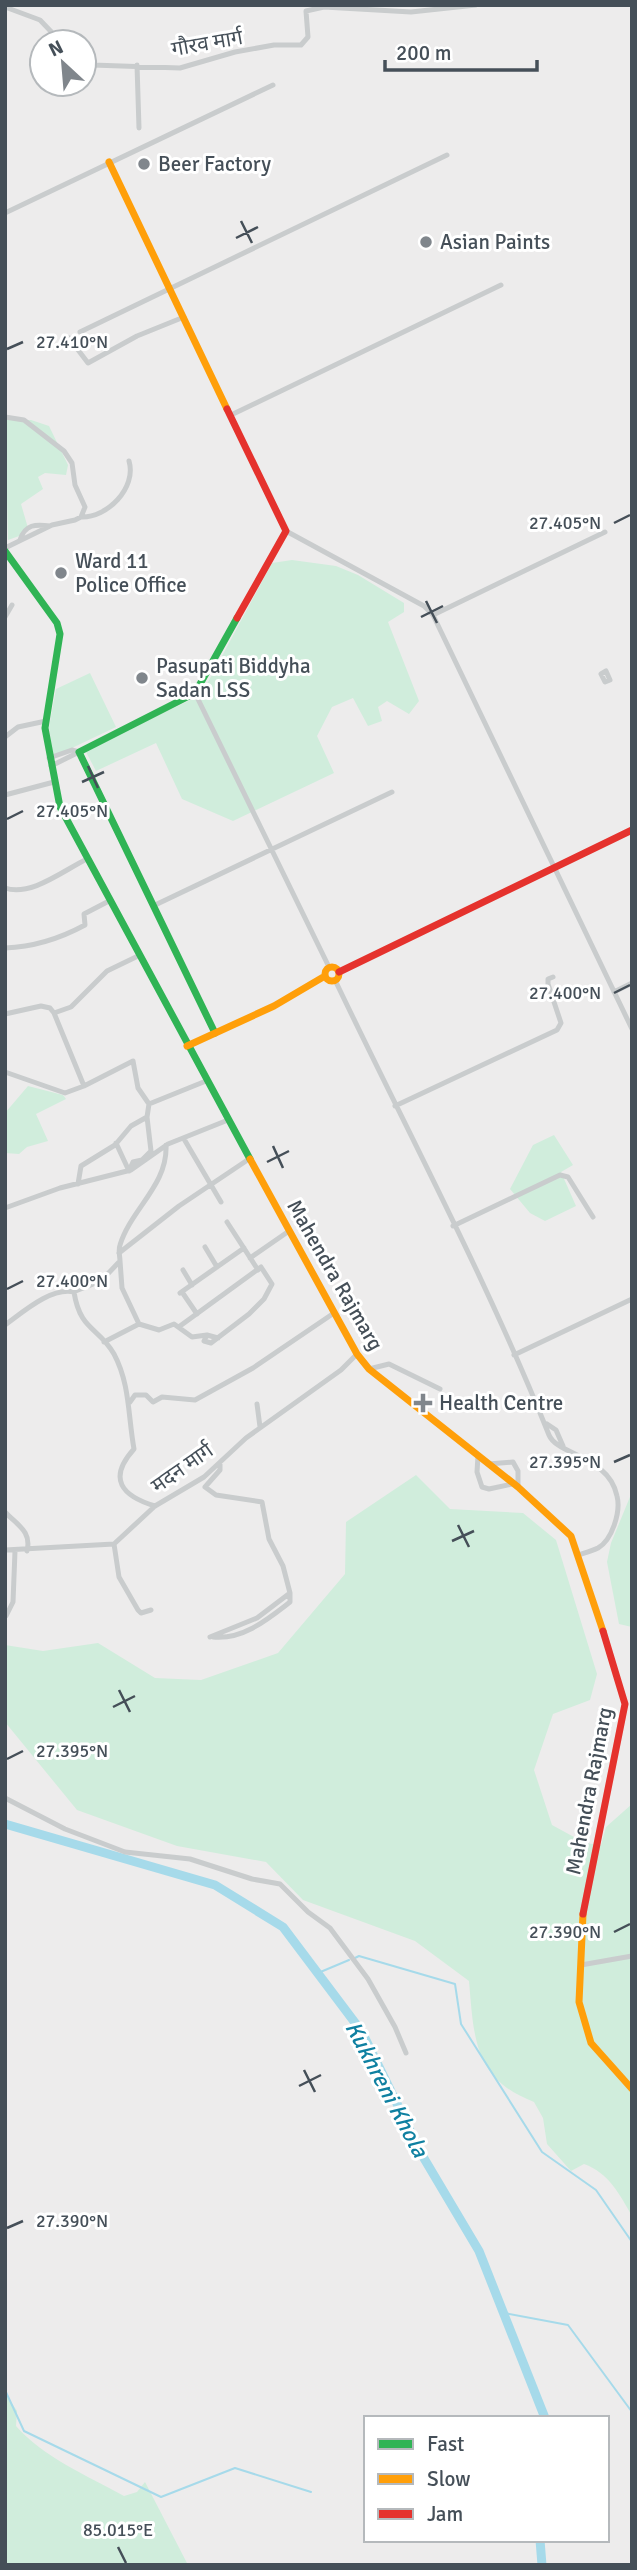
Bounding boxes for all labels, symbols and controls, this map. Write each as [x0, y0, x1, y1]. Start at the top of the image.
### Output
street label: गौरव मार्ग [169, 24, 246, 62]
north arrow [28, 28, 98, 98]
scale bar [385, 28, 537, 72]
text: N [45, 35, 67, 62]
text: 200 m [396, 40, 451, 66]
place label: Beer Factory [158, 151, 271, 177]
marker: Beer Factory [136, 156, 152, 172]
place label: Asian Paints [440, 229, 550, 255]
marker: Asian Paints [418, 234, 434, 250]
text: 27.410°N [36, 331, 108, 353]
text: 27.405°N [529, 512, 601, 534]
place label: Ward 11 Police Office [75, 548, 187, 598]
marker: Ward 11 Police Office [53, 565, 69, 581]
place label: Pasupati Biddyha Sadan LSS [156, 653, 311, 703]
marker: Pasupati Biddyha Sadan LSS [134, 670, 150, 686]
text: 27.405°N [36, 800, 108, 822]
text: 27.400°N [529, 982, 601, 1004]
street label: Mahendra Rajmarg [281, 1195, 389, 1355]
text: 27.400°N [36, 1270, 108, 1292]
place label: Health Centre [439, 1390, 563, 1416]
marker: Health Centre [413, 1393, 433, 1413]
street label: मदन मार्ग [146, 1437, 219, 1499]
text: 27.395°N [529, 1451, 601, 1473]
street label: Mahendra Rajmarg [560, 1705, 618, 1877]
text: 27.395°N [36, 1740, 108, 1762]
text: 27.390°N [529, 1921, 601, 1943]
water label: Kukhreni Khola [339, 2016, 435, 2163]
text: 27.390°N [36, 2210, 108, 2232]
legend [364, 2416, 609, 2542]
text: Fast [427, 2431, 464, 2457]
text: Slow [427, 2466, 471, 2492]
text: Jam [427, 2501, 463, 2527]
text: 85.015°E [83, 2519, 153, 2541]

